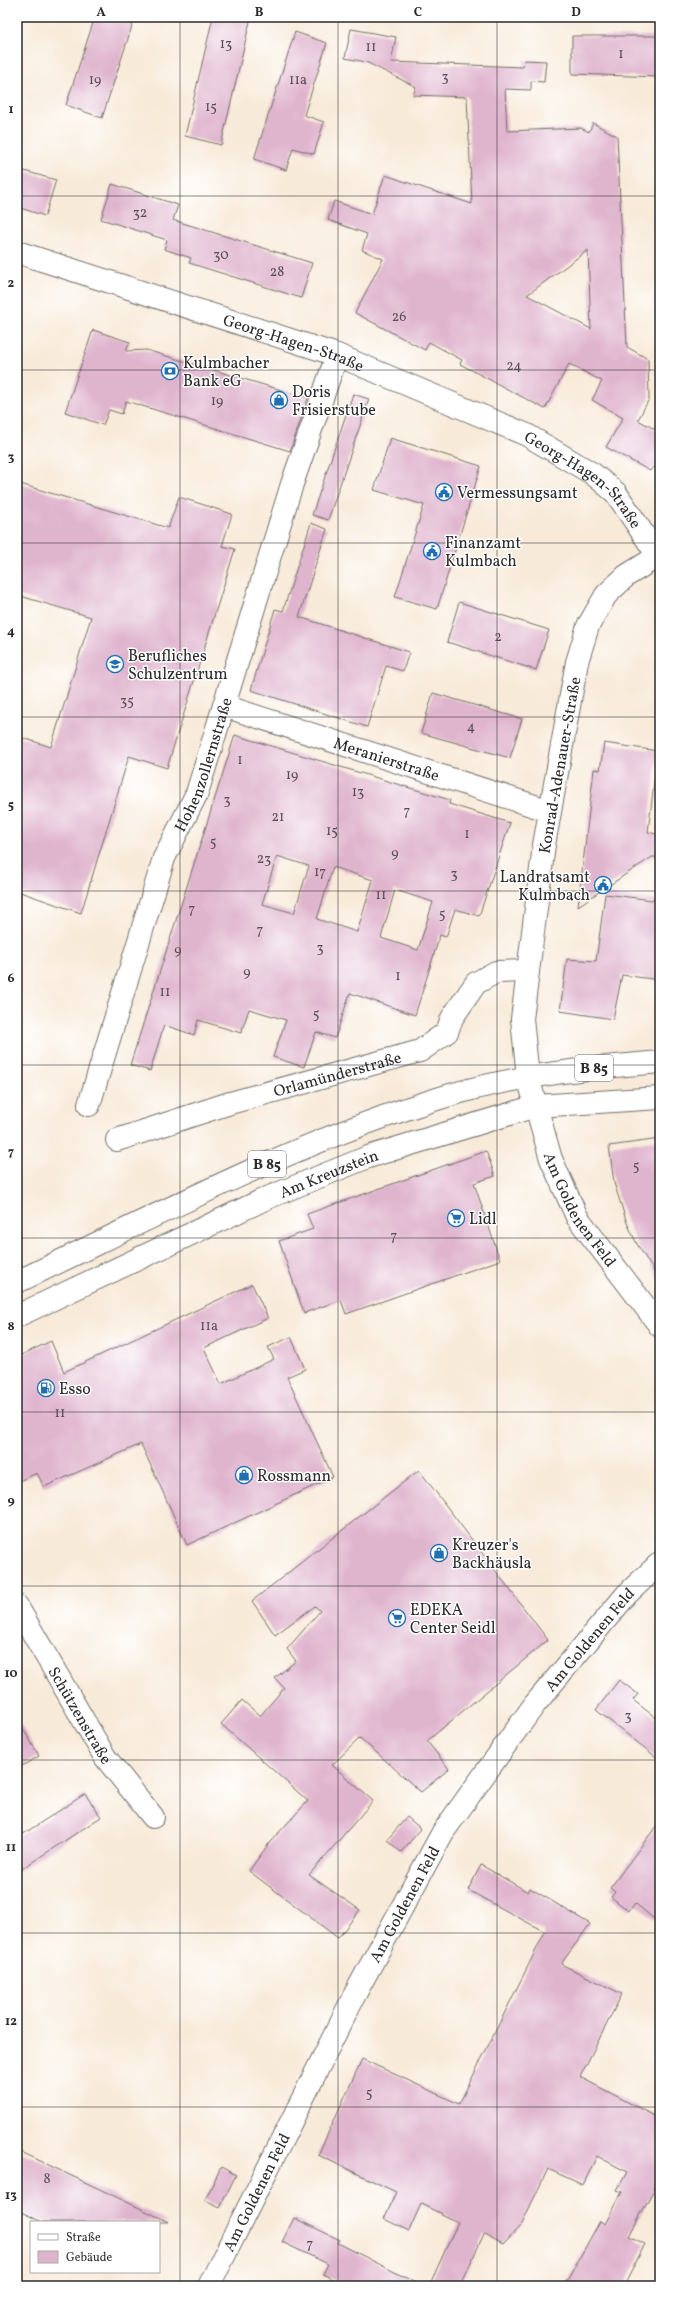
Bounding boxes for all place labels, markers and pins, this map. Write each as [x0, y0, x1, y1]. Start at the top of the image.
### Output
place label: Kulmbacher Bank eG [183, 353, 269, 393]
bank icon: Kulmbacher Bank eG [160, 361, 180, 381]
place label: Doris Frisierstube [292, 382, 376, 422]
shop icon: Doris Frisierstube [269, 390, 289, 410]
public building icon: Vermessungsamt [434, 482, 454, 502]
place label: Vermessungsamt [457, 483, 578, 505]
place label: Finanzamt Kulmbach [445, 533, 522, 573]
public building icon: Finanzamt Kulmbach [422, 541, 442, 561]
place label: Berufliches Schulzentrum [128, 646, 228, 686]
school or university icon: Berufliches Schulzentrum [105, 654, 125, 674]
place label: Landratsamt Kulmbach [500, 867, 590, 907]
public building icon: Landratsamt Kulmbach [593, 875, 613, 895]
supermarket icon: Lidl [446, 1208, 466, 1228]
place label: Lidl [469, 1209, 497, 1231]
fuel station icon: Esso [36, 1378, 56, 1398]
place label: Esso [59, 1379, 91, 1401]
shop icon: Rossmann [234, 1465, 254, 1485]
place label: Rossmann [257, 1466, 331, 1488]
place label: Kreuzer's Backhäusla [452, 1535, 532, 1575]
shop icon: Kreuzer's Backhäusla [429, 1543, 449, 1563]
place label: EDEKA Center Seidl [410, 1600, 496, 1640]
supermarket icon: EDEKA Center Seidl [387, 1608, 407, 1628]

